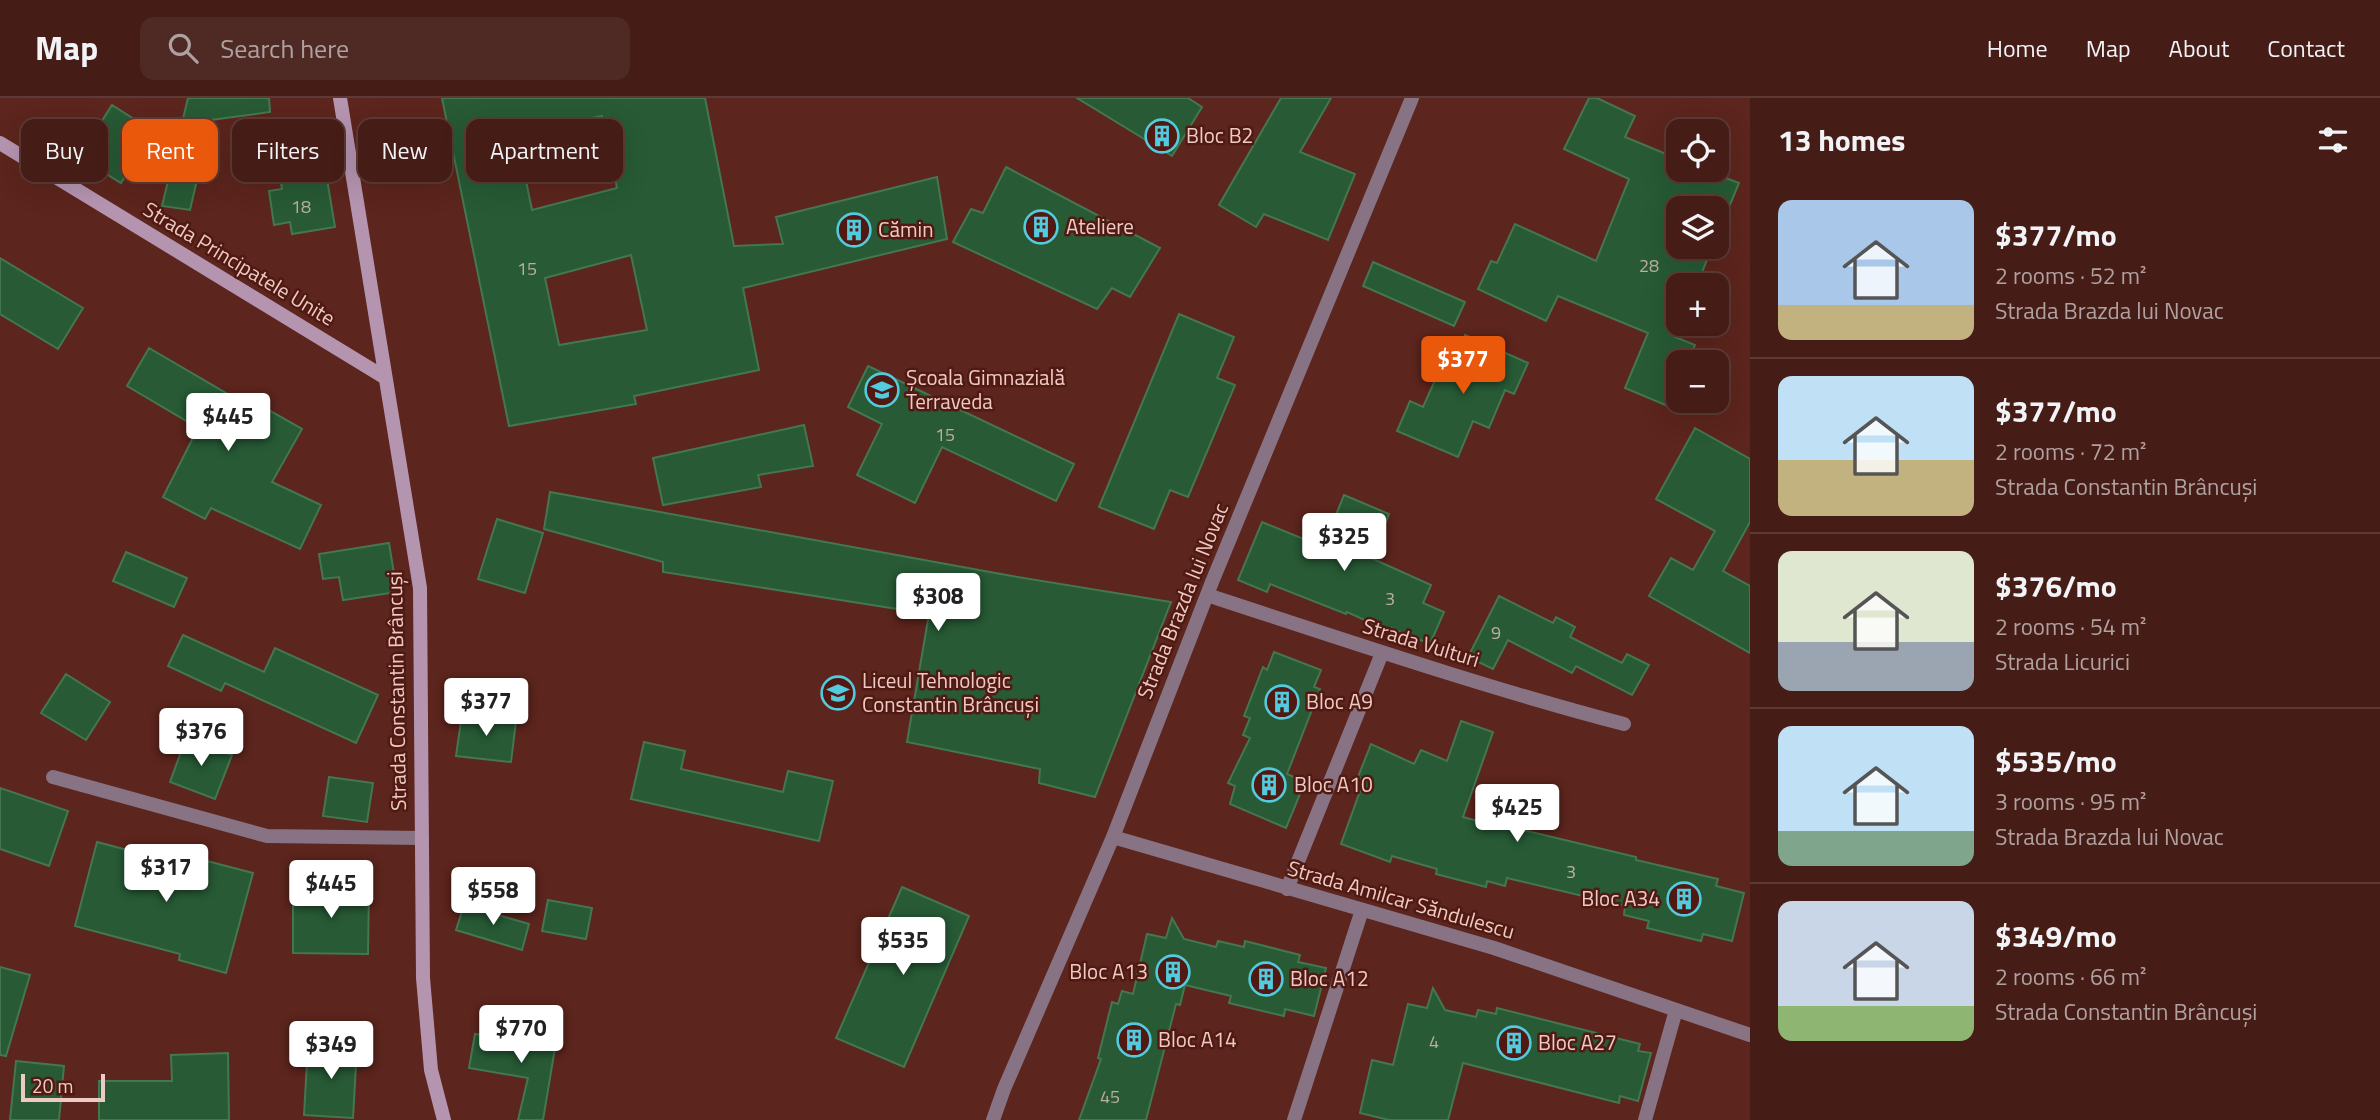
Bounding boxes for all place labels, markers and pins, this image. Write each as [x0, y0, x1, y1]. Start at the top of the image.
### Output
building icon: Bloc B2 [1143, 117, 1181, 155]
place label: Bloc B2 [1186, 119, 1253, 151]
building icon: Ateliere [1022, 208, 1060, 246]
place label: Ateliere [1066, 210, 1134, 242]
building icon: Cămin [835, 211, 873, 249]
place label: Cămin [878, 213, 933, 245]
pin: $377 [1422, 336, 1504, 396]
place label: Școala Gimnazială Terraveda [906, 361, 1065, 417]
school or university icon: Școala Gimnazială Terraveda [863, 371, 901, 409]
pin: $445 [187, 394, 269, 453]
pin: $325 [1303, 514, 1385, 573]
pin: $308 [897, 574, 979, 633]
place label: Liceul Tehnologic Constantin Brâncuși [862, 664, 1039, 720]
school or university icon: Liceul Tehnologic Constantin Brâncuși [819, 674, 857, 712]
pin: $377 [445, 678, 527, 738]
building icon: Bloc A9 [1263, 683, 1301, 721]
place label: Bloc A9 [1306, 685, 1373, 717]
pin: $376 [160, 708, 242, 768]
building icon: Bloc A10 [1250, 766, 1288, 804]
place label: Bloc A10 [1294, 768, 1373, 800]
pin: $425 [1476, 784, 1558, 844]
pin: $317 [125, 844, 207, 904]
pin: $445 [290, 860, 372, 920]
pin: $558 [452, 868, 534, 927]
building icon: Bloc A34 [1665, 880, 1703, 918]
place label: Bloc A34 [1581, 882, 1660, 914]
pin: $535 [862, 918, 944, 977]
building icon: Bloc A13 [1154, 953, 1192, 991]
place label: Bloc A13 [1069, 955, 1148, 987]
building icon: Bloc A12 [1247, 960, 1285, 998]
place label: Bloc A12 [1290, 962, 1369, 994]
pin: $770 [480, 1006, 562, 1065]
pin: $349 [290, 1021, 372, 1081]
building icon: Bloc A14 [1115, 1021, 1153, 1059]
place label: Bloc A14 [1158, 1023, 1237, 1055]
building icon: Bloc A27 [1495, 1024, 1533, 1062]
place label: Bloc A27 [1538, 1026, 1617, 1058]

